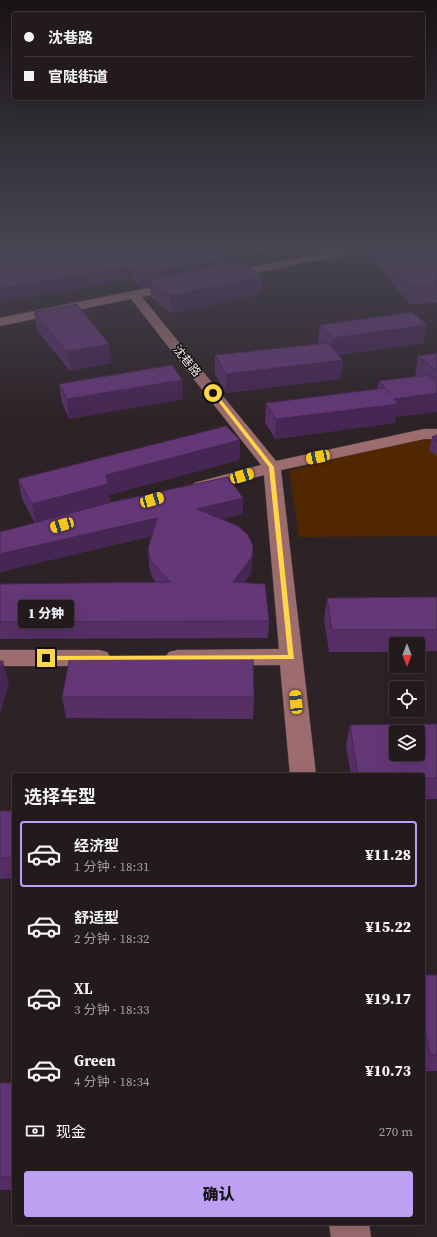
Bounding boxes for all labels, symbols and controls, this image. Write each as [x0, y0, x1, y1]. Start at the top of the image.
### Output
text: 沈巷路 [48, 27, 93, 48]
text: 官陡街道 [48, 66, 108, 87]
street label: 沈巷路 [169, 342, 205, 380]
route start [204, 384, 222, 402]
car [305, 449, 331, 465]
car [229, 467, 255, 485]
car [139, 491, 165, 509]
car [49, 516, 75, 534]
callout: 1 分钟 [18, 600, 74, 628]
text: 1 分钟 [28, 605, 64, 622]
north arrow [389, 637, 425, 673]
map controls [389, 637, 425, 761]
route end [37, 649, 55, 667]
button: locate [389, 681, 425, 717]
car [289, 689, 303, 715]
button: layers [389, 725, 425, 761]
text: 选择车型 [24, 784, 96, 809]
text: 经济型 [74, 835, 119, 856]
icon: car [26, 836, 62, 872]
text: ¥11.28 [365, 844, 411, 865]
text: 1 分钟 · 18:31 [74, 858, 149, 875]
text: 舒适型 [74, 907, 119, 928]
icon: car [26, 908, 62, 944]
text: ¥15.22 [365, 916, 411, 937]
text: 2 分钟 · 18:32 [74, 930, 149, 947]
text: XL [74, 978, 93, 999]
icon: car [26, 980, 62, 1016]
text: ¥19.17 [365, 988, 411, 1009]
text: 3 分钟 · 18:33 [74, 1001, 149, 1018]
text: Green [74, 1050, 116, 1071]
icon: car [26, 1052, 62, 1088]
text: ¥10.73 [365, 1060, 411, 1081]
text: 4 分钟 · 18:34 [74, 1073, 149, 1090]
icon: cash [24, 1120, 46, 1142]
text: 现金 [56, 1121, 86, 1142]
text: 270 m [379, 1123, 413, 1140]
button: 确认 [24, 1171, 413, 1217]

